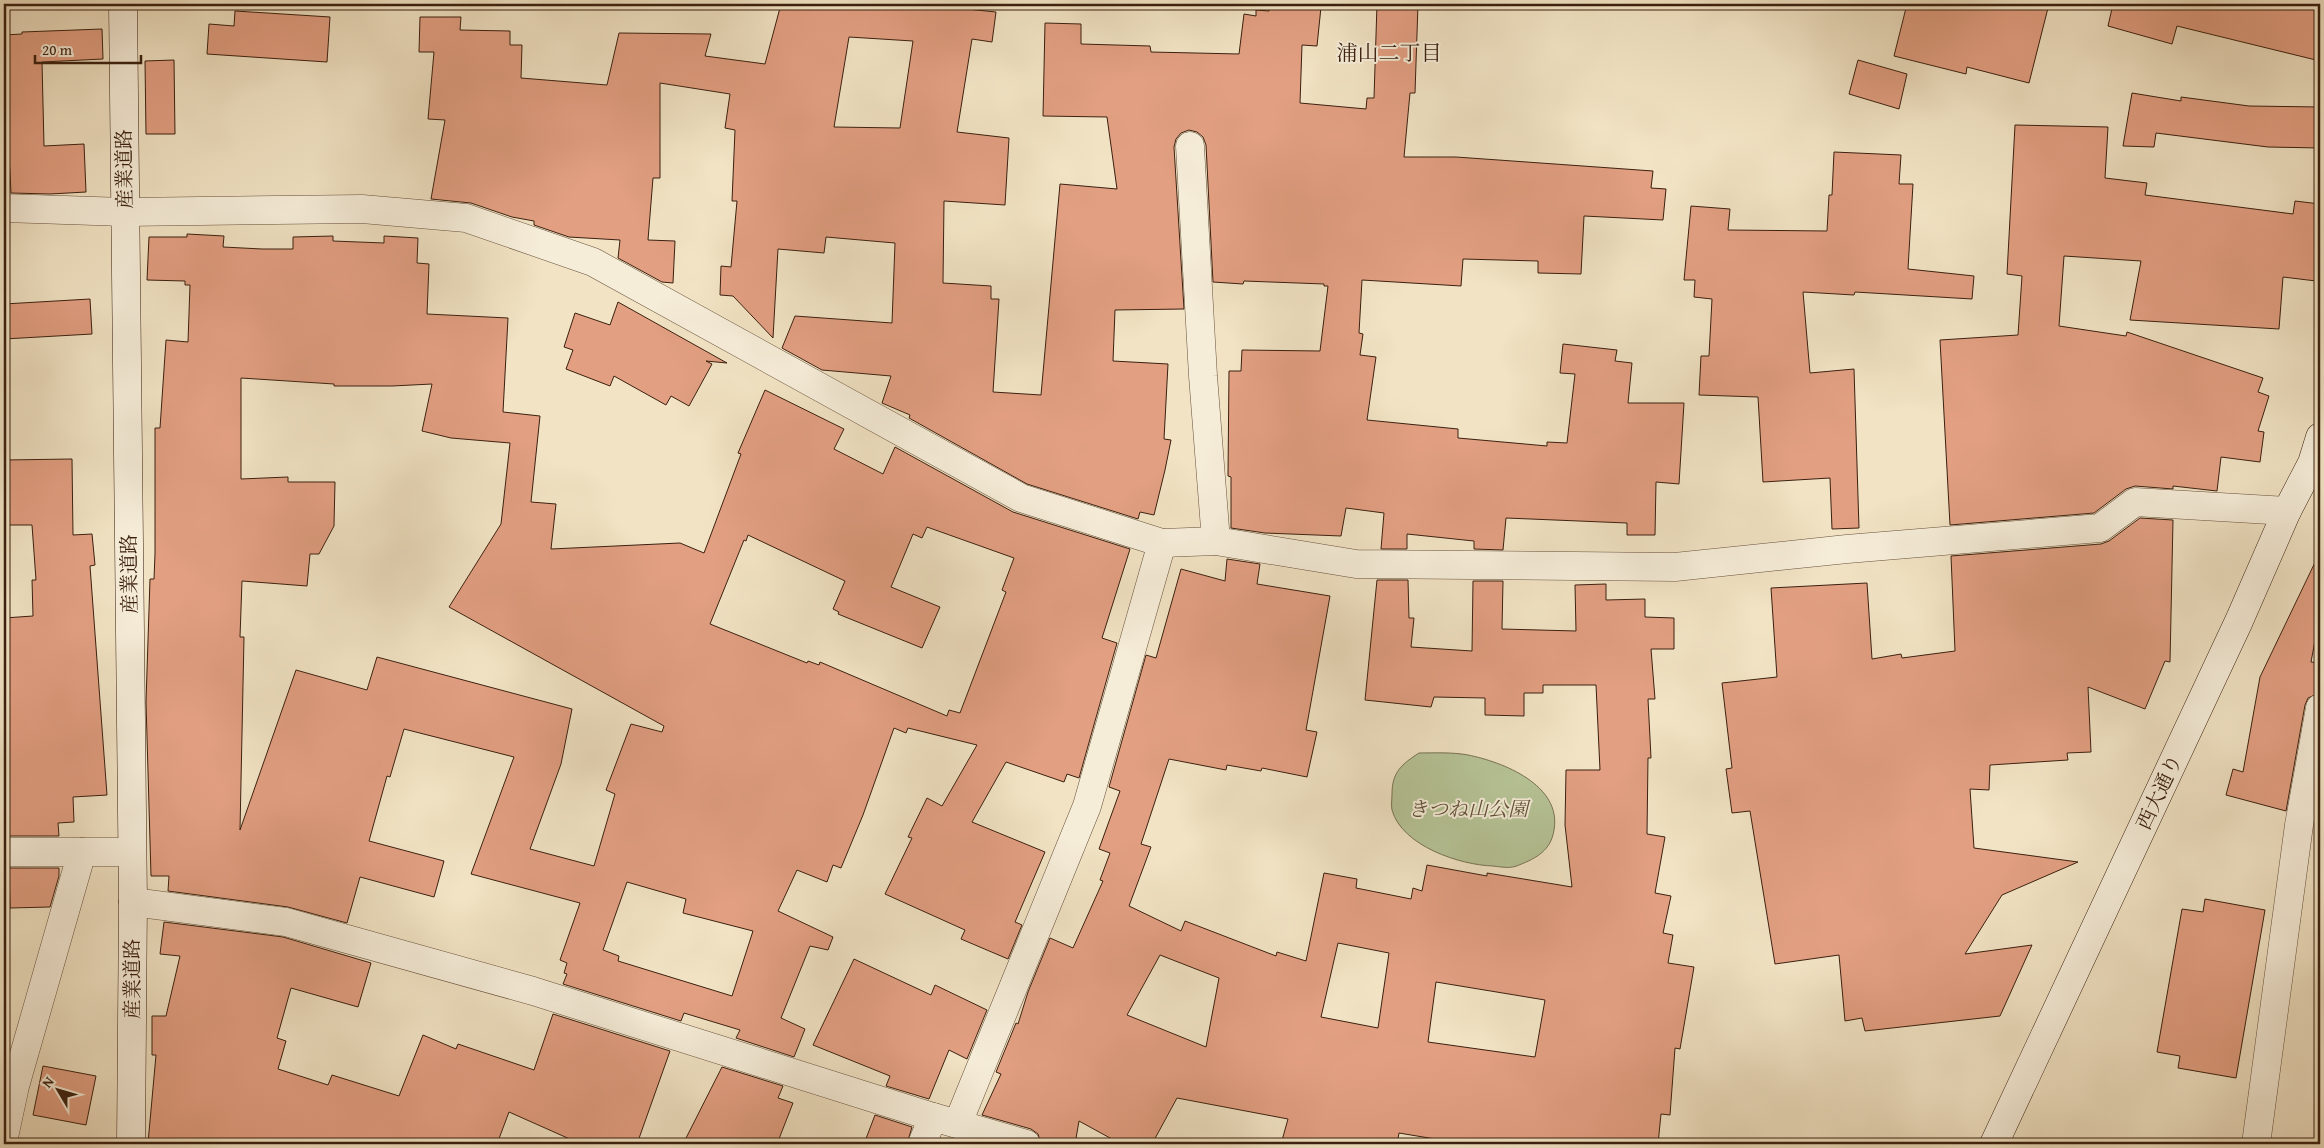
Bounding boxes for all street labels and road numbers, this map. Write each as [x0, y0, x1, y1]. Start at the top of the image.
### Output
street label: 産業道路 [108, 129, 139, 209]
street label: 産業道路 [113, 534, 144, 614]
street label: 西大通り [2129, 749, 2189, 834]
street label: 産業道路 [117, 939, 146, 1019]

